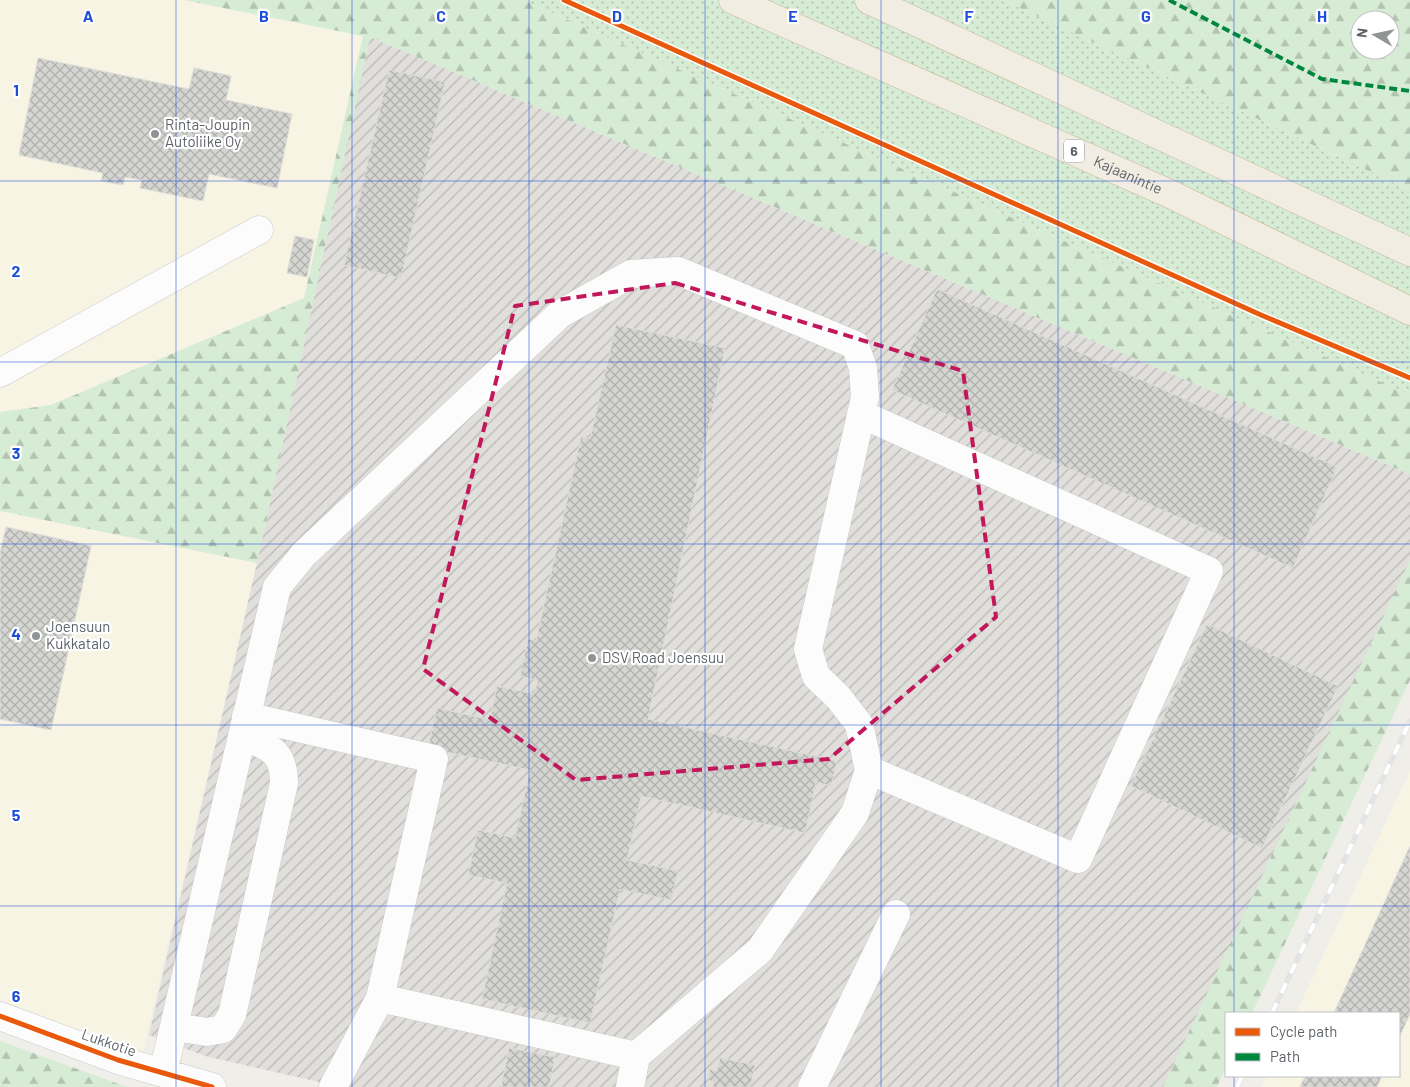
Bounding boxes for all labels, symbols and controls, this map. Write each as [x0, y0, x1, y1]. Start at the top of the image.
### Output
text: A [83, 6, 94, 25]
text: B [259, 6, 269, 25]
text: C [436, 6, 446, 25]
text: D [612, 6, 622, 25]
text: E [788, 6, 798, 25]
text: F [965, 6, 974, 25]
text: G [1141, 6, 1151, 25]
text: H [1317, 6, 1327, 25]
north arrow [1350, 10, 1400, 60]
text: N [1353, 27, 1371, 39]
text: 1 [13, 80, 19, 99]
place label: Rinta-Joupin Autoliike Oy [165, 115, 250, 150]
marker: Rinta-Joupin Autoliike Oy [149, 128, 161, 140]
road number: 6 [1064, 140, 1084, 162]
street label: Kajaanintie [1091, 151, 1165, 197]
text: 2 [12, 261, 21, 280]
text: 3 [12, 443, 20, 462]
place label: Joensuun Kukkatalo [46, 617, 110, 652]
text: 4 [11, 624, 21, 643]
marker: Joensuun Kukkatalo [30, 630, 42, 642]
place label: DSV Road Joensuu [602, 648, 724, 666]
marker: DSV Road Joensuu [586, 652, 598, 664]
text: 5 [12, 805, 21, 824]
text: 6 [12, 986, 21, 1005]
legend [1225, 1012, 1400, 1077]
text: Cycle path [1270, 1022, 1337, 1040]
street label: Lukkotie [80, 1024, 139, 1060]
text: Path [1270, 1047, 1300, 1065]

